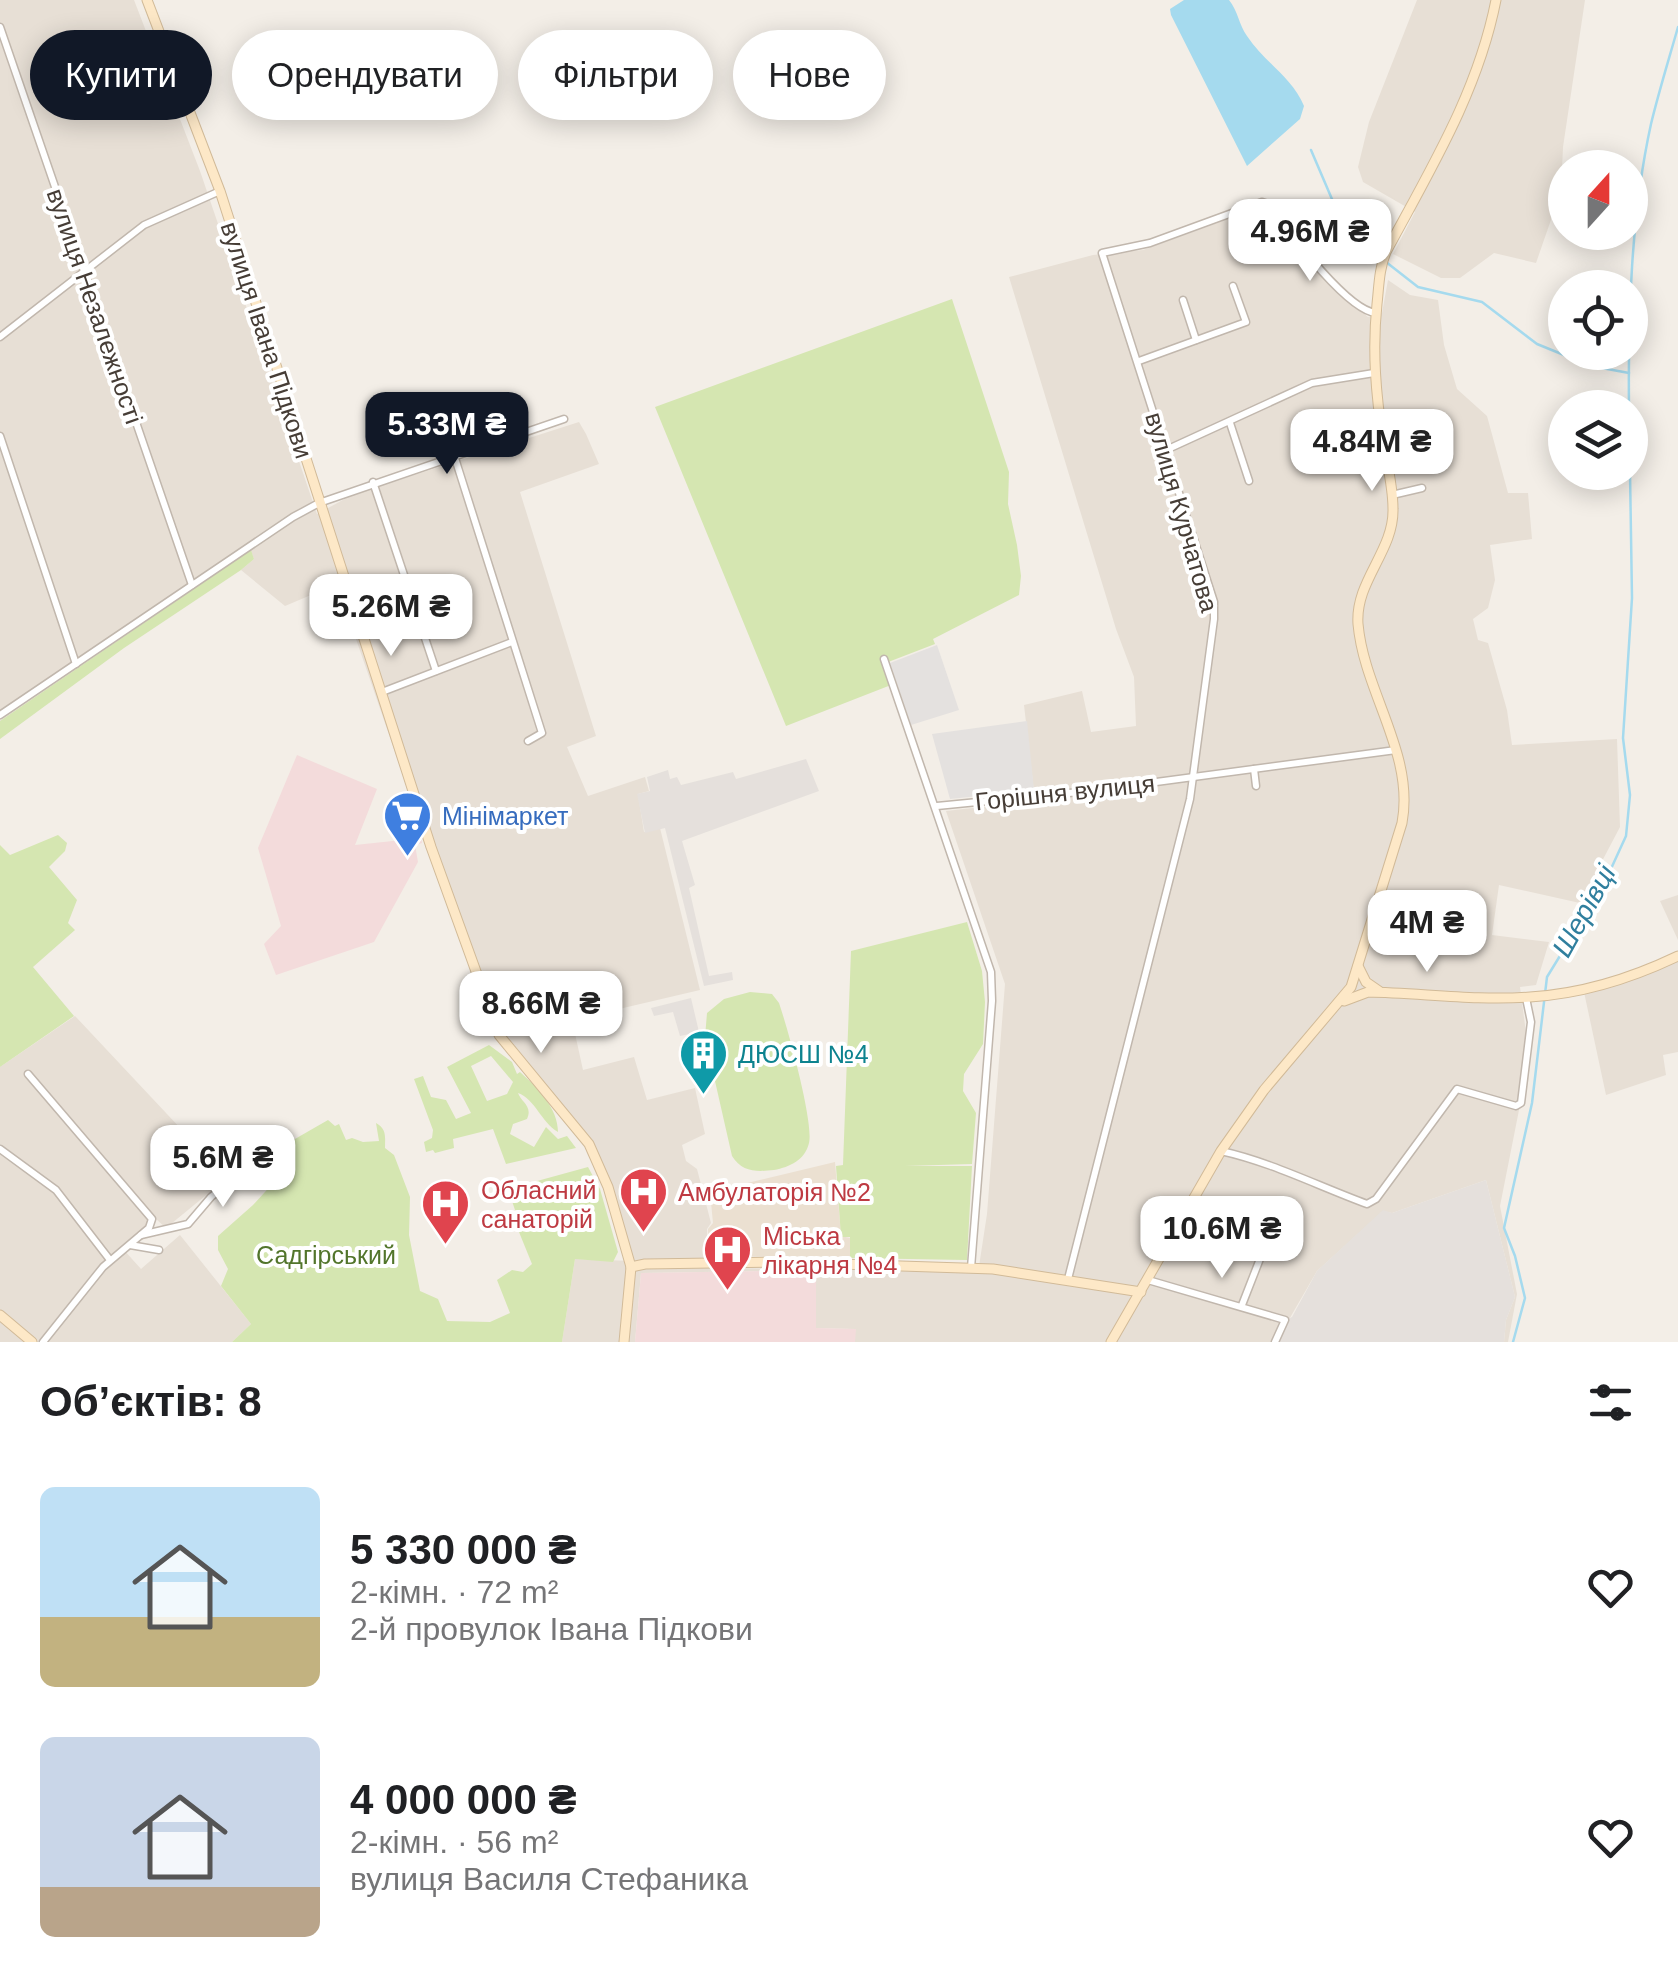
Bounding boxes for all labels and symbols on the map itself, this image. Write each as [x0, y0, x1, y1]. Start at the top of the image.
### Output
north arrow [1548, 150, 1648, 250]
street label: вулиця Незалежності [42, 185, 148, 427]
pin: 4.96M ₴ [1218, 199, 1402, 284]
street label: вулиця Івана Підкови [216, 218, 318, 462]
pin: 5.33M ₴ [355, 392, 539, 477]
street label: вулиця Курчатова [1140, 409, 1224, 615]
pin: 4.84M ₴ [1280, 409, 1464, 494]
pin: 5.26M ₴ [299, 574, 483, 659]
street label: Горішня вулиця [974, 769, 1156, 815]
supermarket icon: Мінімаркет [381, 790, 433, 858]
place label: Мінімаркет [442, 802, 569, 830]
water label: Шерівці [1546, 859, 1622, 962]
pin: 4M ₴ [1368, 890, 1486, 975]
pin: 8.66M ₴ [449, 971, 633, 1056]
building icon: ДЮСШ №4 [677, 1028, 729, 1096]
place label: ДЮСШ №4 [738, 1040, 869, 1068]
pin: 5.6M ₴ [142, 1125, 304, 1210]
hospital icon: Амбулаторія №2 [617, 1166, 669, 1234]
place label: Обласний санаторій [481, 1176, 596, 1233]
hospital icon: Обласний санаторій [420, 1178, 472, 1246]
place label: Амбулаторія №2 [678, 1178, 871, 1206]
pin: 10.6M ₴ [1130, 1196, 1314, 1281]
place label: Міська лікарня №4 [763, 1222, 898, 1279]
hospital icon: Міська лікарня №4 [702, 1224, 754, 1292]
park label: Садгірський [256, 1241, 396, 1269]

